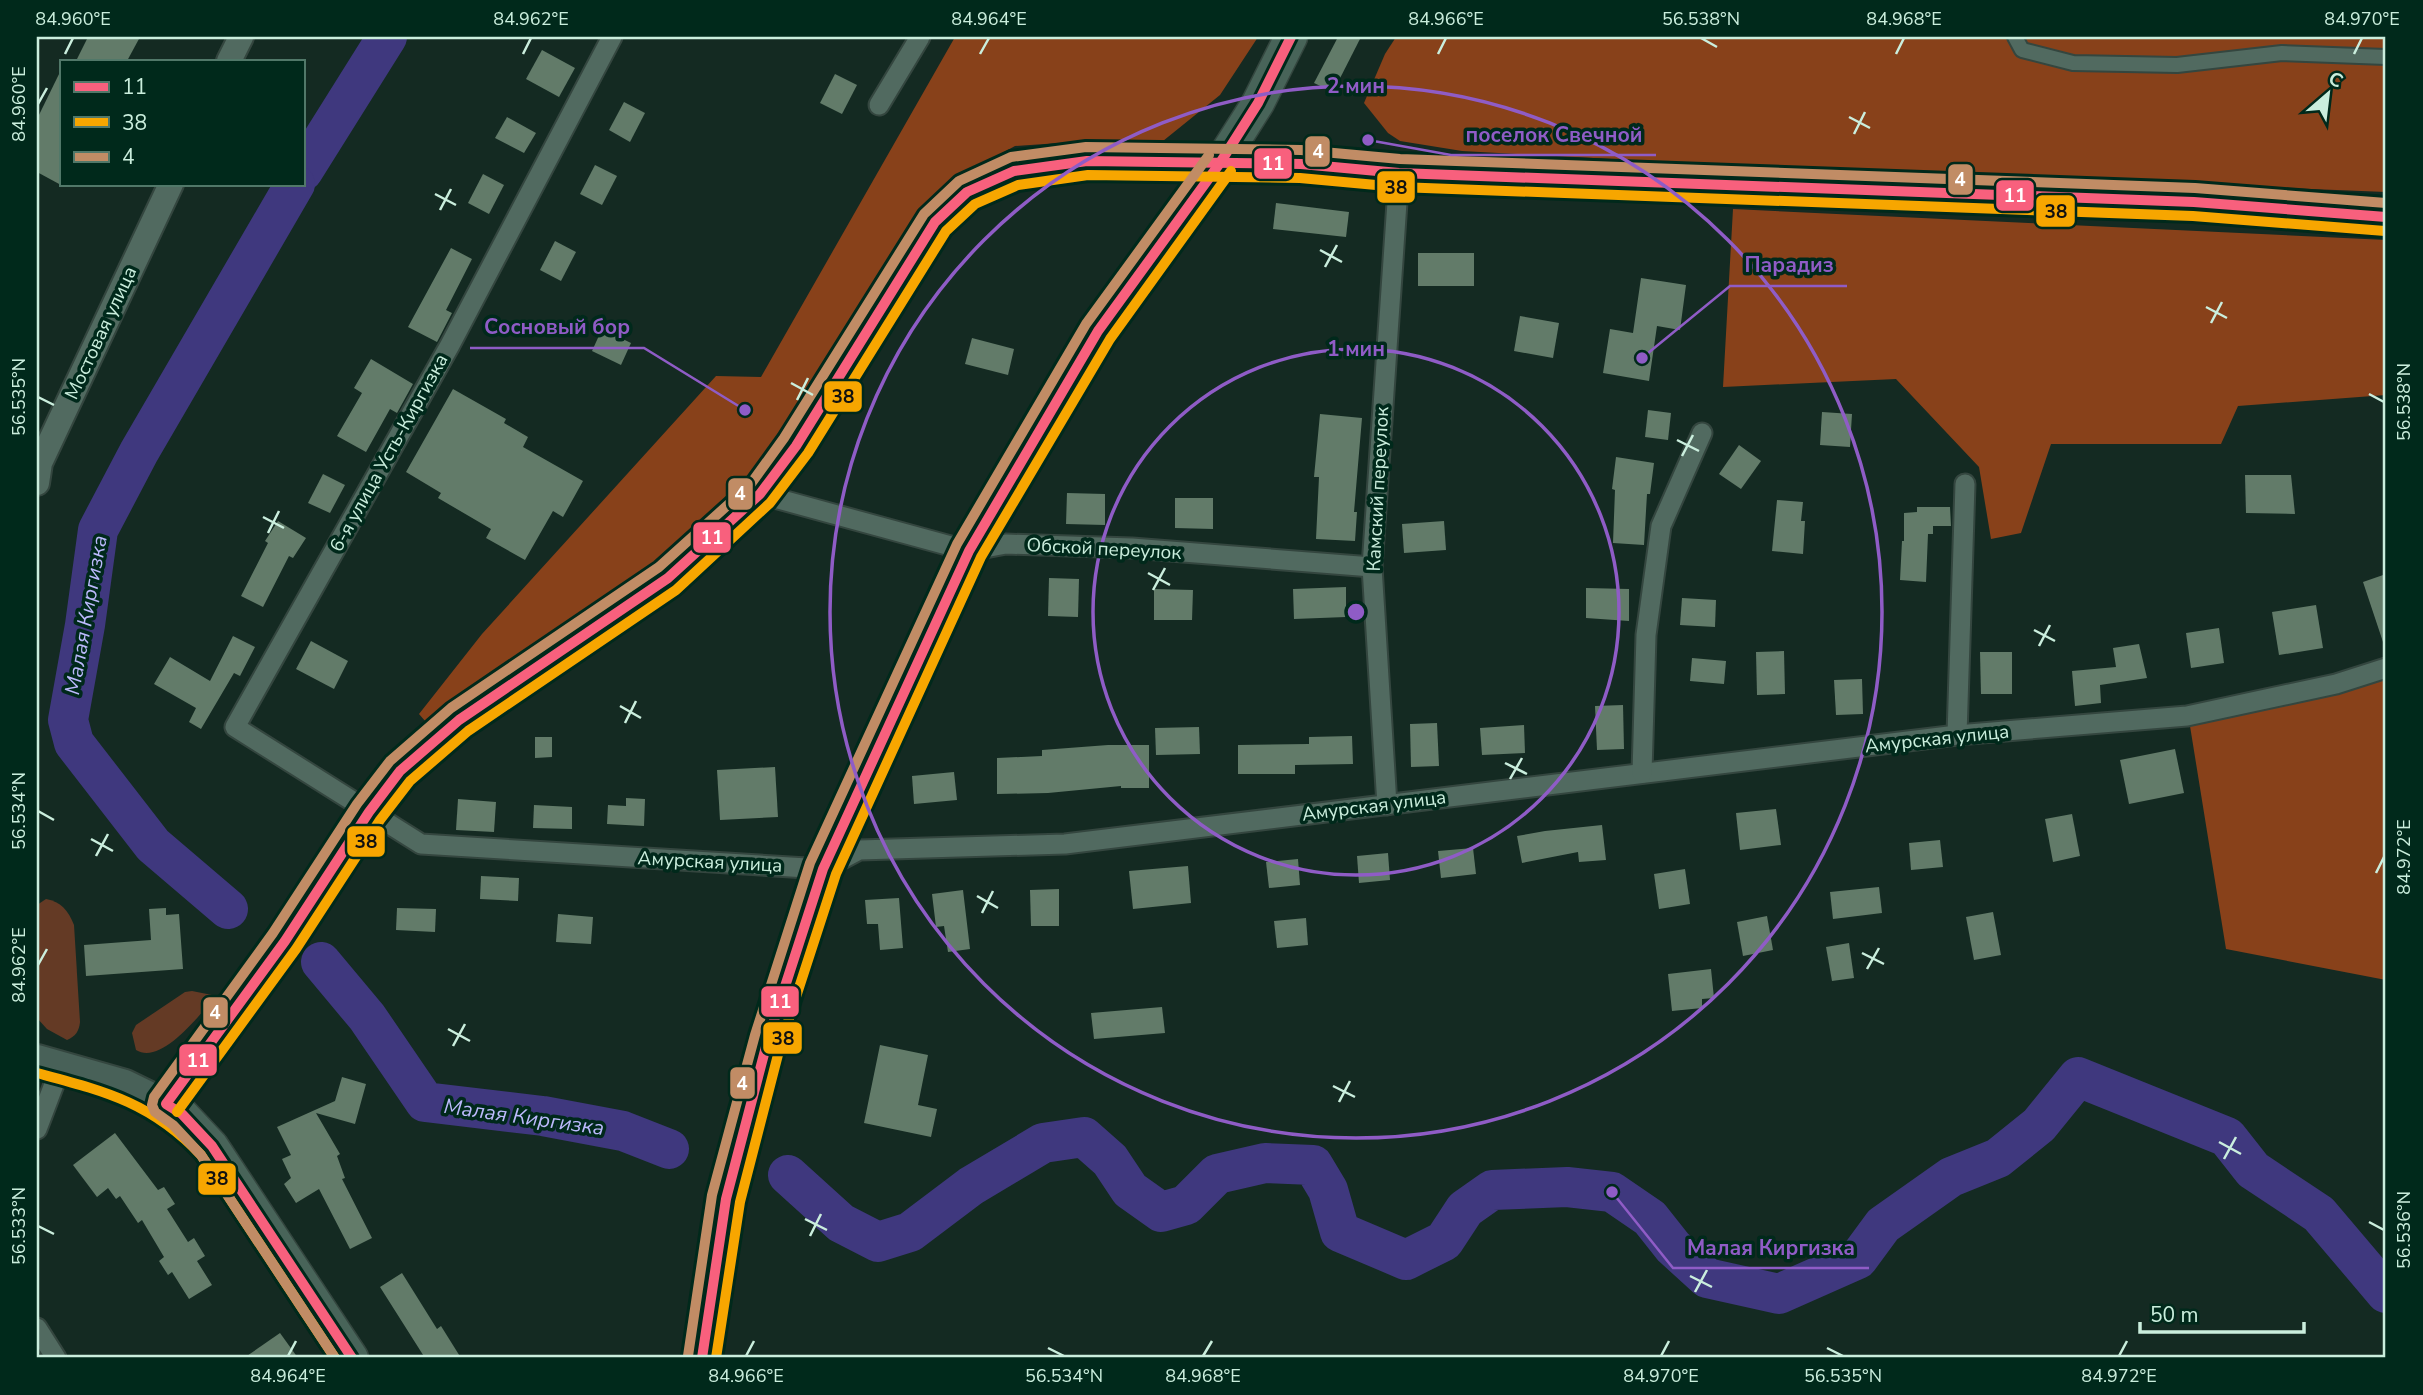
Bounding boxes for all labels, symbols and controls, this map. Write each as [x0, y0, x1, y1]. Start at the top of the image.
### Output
text: 84.960°E [35, 7, 111, 31]
text: 84.962°E [493, 7, 569, 31]
text: 84.964°E [951, 7, 1027, 31]
text: 84.966°E [1408, 7, 1484, 31]
text: 56.538°N [1662, 7, 1740, 31]
text: 84.968°E [1866, 7, 1942, 31]
text: 84.970°E [2324, 7, 2400, 31]
legend [60, 60, 304, 186]
north arrow [2294, 60, 2364, 130]
text: С [2324, 65, 2347, 94]
text: 84.960°E [7, 66, 31, 142]
text: 2 мин [1327, 72, 1385, 100]
text: 11 [122, 73, 147, 101]
text: 38 [122, 109, 147, 137]
callout: поселок Свечной [1451, 113, 1656, 155]
text: поселок Свечной [1465, 121, 1643, 149]
line badge: 4 [1304, 135, 1331, 168]
text: 4 [1312, 139, 1324, 165]
text: 4 [122, 143, 135, 171]
line badge: 11 [1253, 147, 1293, 180]
text: 11 [1262, 151, 1284, 177]
line badge: 4 [1947, 163, 1974, 196]
text: 4 [1954, 167, 1966, 193]
line badge: 38 [1376, 170, 1416, 204]
text: 38 [1385, 175, 1407, 201]
line badge: 11 [1995, 179, 2035, 212]
text: 11 [2004, 183, 2026, 209]
line badge: 38 [2035, 194, 2076, 228]
text: 38 [2045, 199, 2067, 225]
callout: Парадиз [1730, 244, 1847, 286]
text: Парадиз [1744, 251, 1834, 279]
street label: Мостовая улица [59, 262, 143, 404]
callout: Сосновый бор [470, 306, 644, 348]
text: Сосновый бор [484, 313, 630, 341]
text: 1 мин [1327, 335, 1385, 363]
street label: 6-я улица Усть-Киргизка [324, 349, 454, 557]
text: 56.535°N [7, 358, 31, 436]
text: 56.538°N [2392, 363, 2416, 441]
line badge: 38 [823, 380, 863, 413]
text: 38 [832, 384, 854, 410]
street label: Камский переулок [1361, 406, 1395, 572]
line badge: 4 [727, 477, 754, 511]
text: 4 [734, 481, 746, 507]
line badge: 11 [692, 521, 732, 554]
text: 11 [701, 525, 723, 551]
street label: Обской переулок [1026, 532, 1182, 566]
water label: Малая Киргизка [58, 533, 114, 697]
centre of rings [1344, 600, 1368, 624]
street label: Амурская улица [1864, 718, 2010, 760]
text: 56.534°N [7, 772, 31, 850]
street label: Амурская улица [1300, 784, 1448, 828]
text: 84.972°E [2392, 819, 2416, 895]
line badge: 38 [346, 825, 386, 858]
text: 38 [355, 829, 377, 855]
street label: Амурская улица [637, 845, 783, 879]
text: 84.962°E [7, 927, 31, 1003]
line badge: 11 [760, 985, 800, 1018]
text: 11 [769, 989, 791, 1015]
line badge: 4 [202, 996, 229, 1029]
text: 4 [209, 1000, 221, 1026]
line badge: 38 [762, 1021, 803, 1055]
text: 38 [772, 1026, 794, 1052]
line badge: 11 [178, 1043, 218, 1077]
text: 11 [187, 1048, 209, 1074]
line badge: 4 [729, 1066, 756, 1100]
text: 4 [736, 1071, 748, 1097]
water label: Малая Киргизка [442, 1092, 606, 1142]
line badge: 38 [197, 1162, 237, 1196]
text: 38 [206, 1166, 228, 1192]
text: 56.533°N [7, 1187, 31, 1265]
text: 56.536°N [2392, 1191, 2416, 1269]
callout: Малая Киргизка [1673, 1226, 1869, 1268]
text: Малая Киргизка [1687, 1234, 1855, 1262]
scale bar [2140, 1290, 2304, 1334]
text: 50 m [2150, 1301, 2199, 1329]
text: 84.964°E [250, 1364, 326, 1388]
text: 84.966°E [708, 1364, 784, 1388]
text: 56.534°N [1025, 1364, 1103, 1388]
text: 84.968°E [1165, 1364, 1241, 1388]
text: 84.970°E [1623, 1364, 1699, 1388]
text: 56.535°N [1804, 1364, 1882, 1388]
text: 84.972°E [2081, 1364, 2157, 1388]

